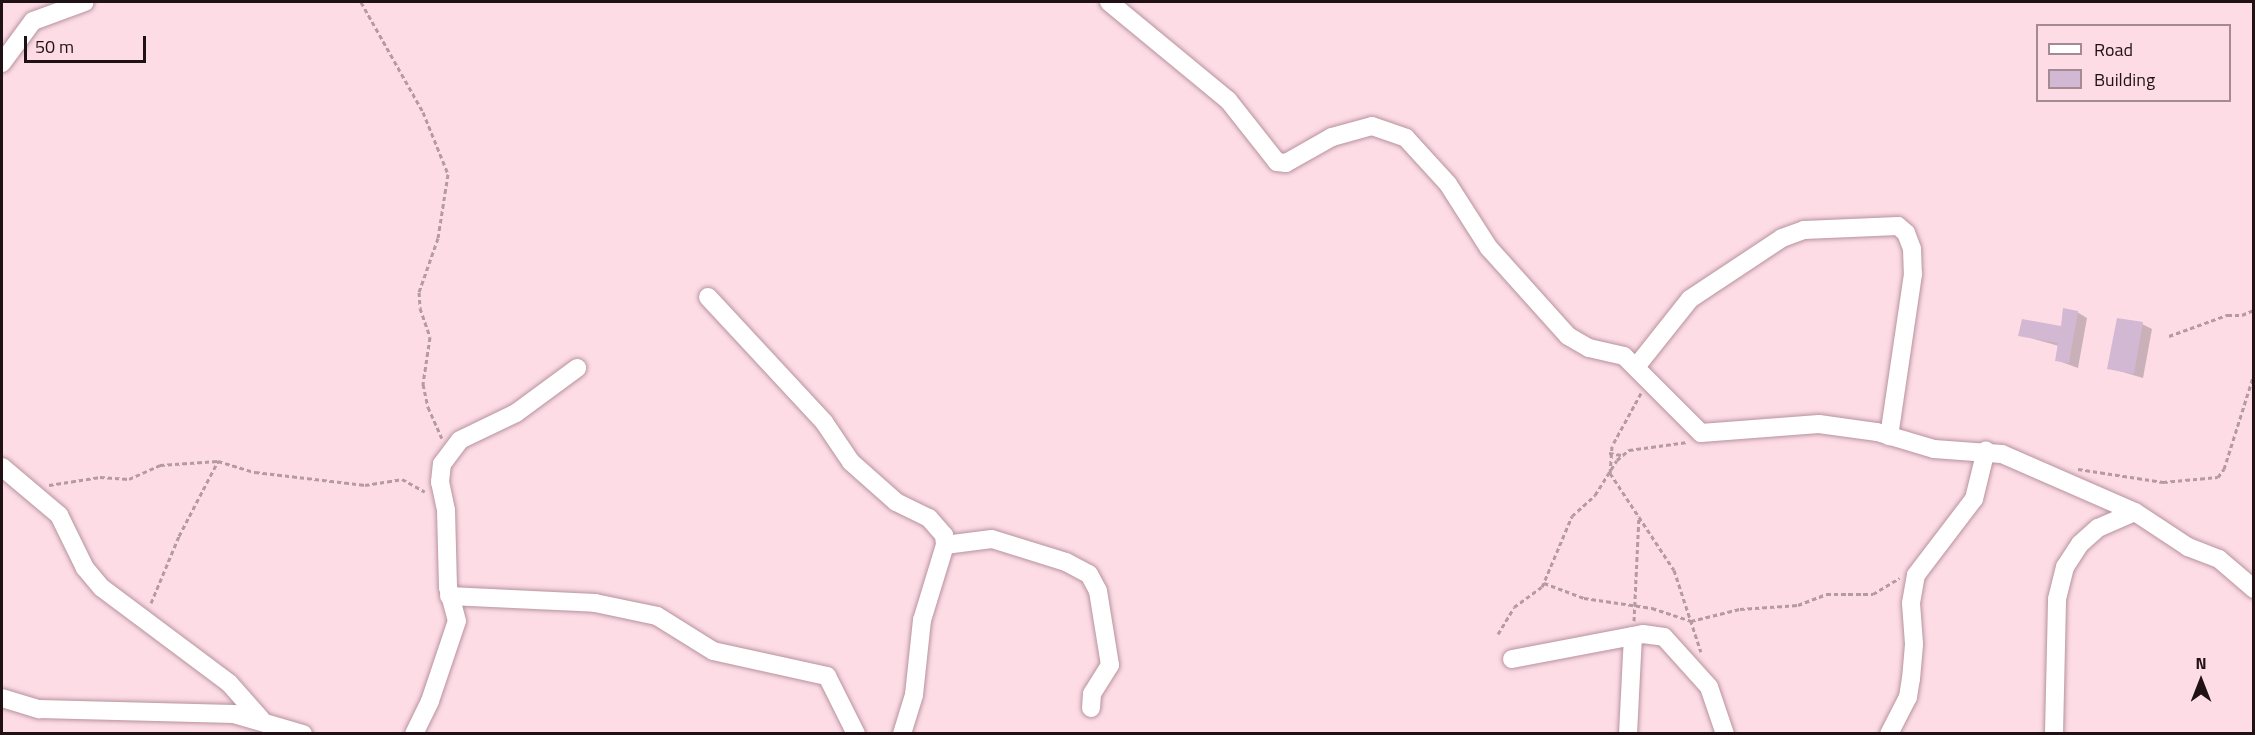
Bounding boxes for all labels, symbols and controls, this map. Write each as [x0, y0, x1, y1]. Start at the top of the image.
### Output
scale bar [27, 24, 148, 62]
legend [2036, 24, 2231, 102]
text: 50 m [35, 33, 74, 60]
text: Road [2094, 36, 2133, 63]
text: Building [2094, 66, 2155, 93]
north arrow [2171, 651, 2231, 711]
text: N [2195, 651, 2207, 675]

